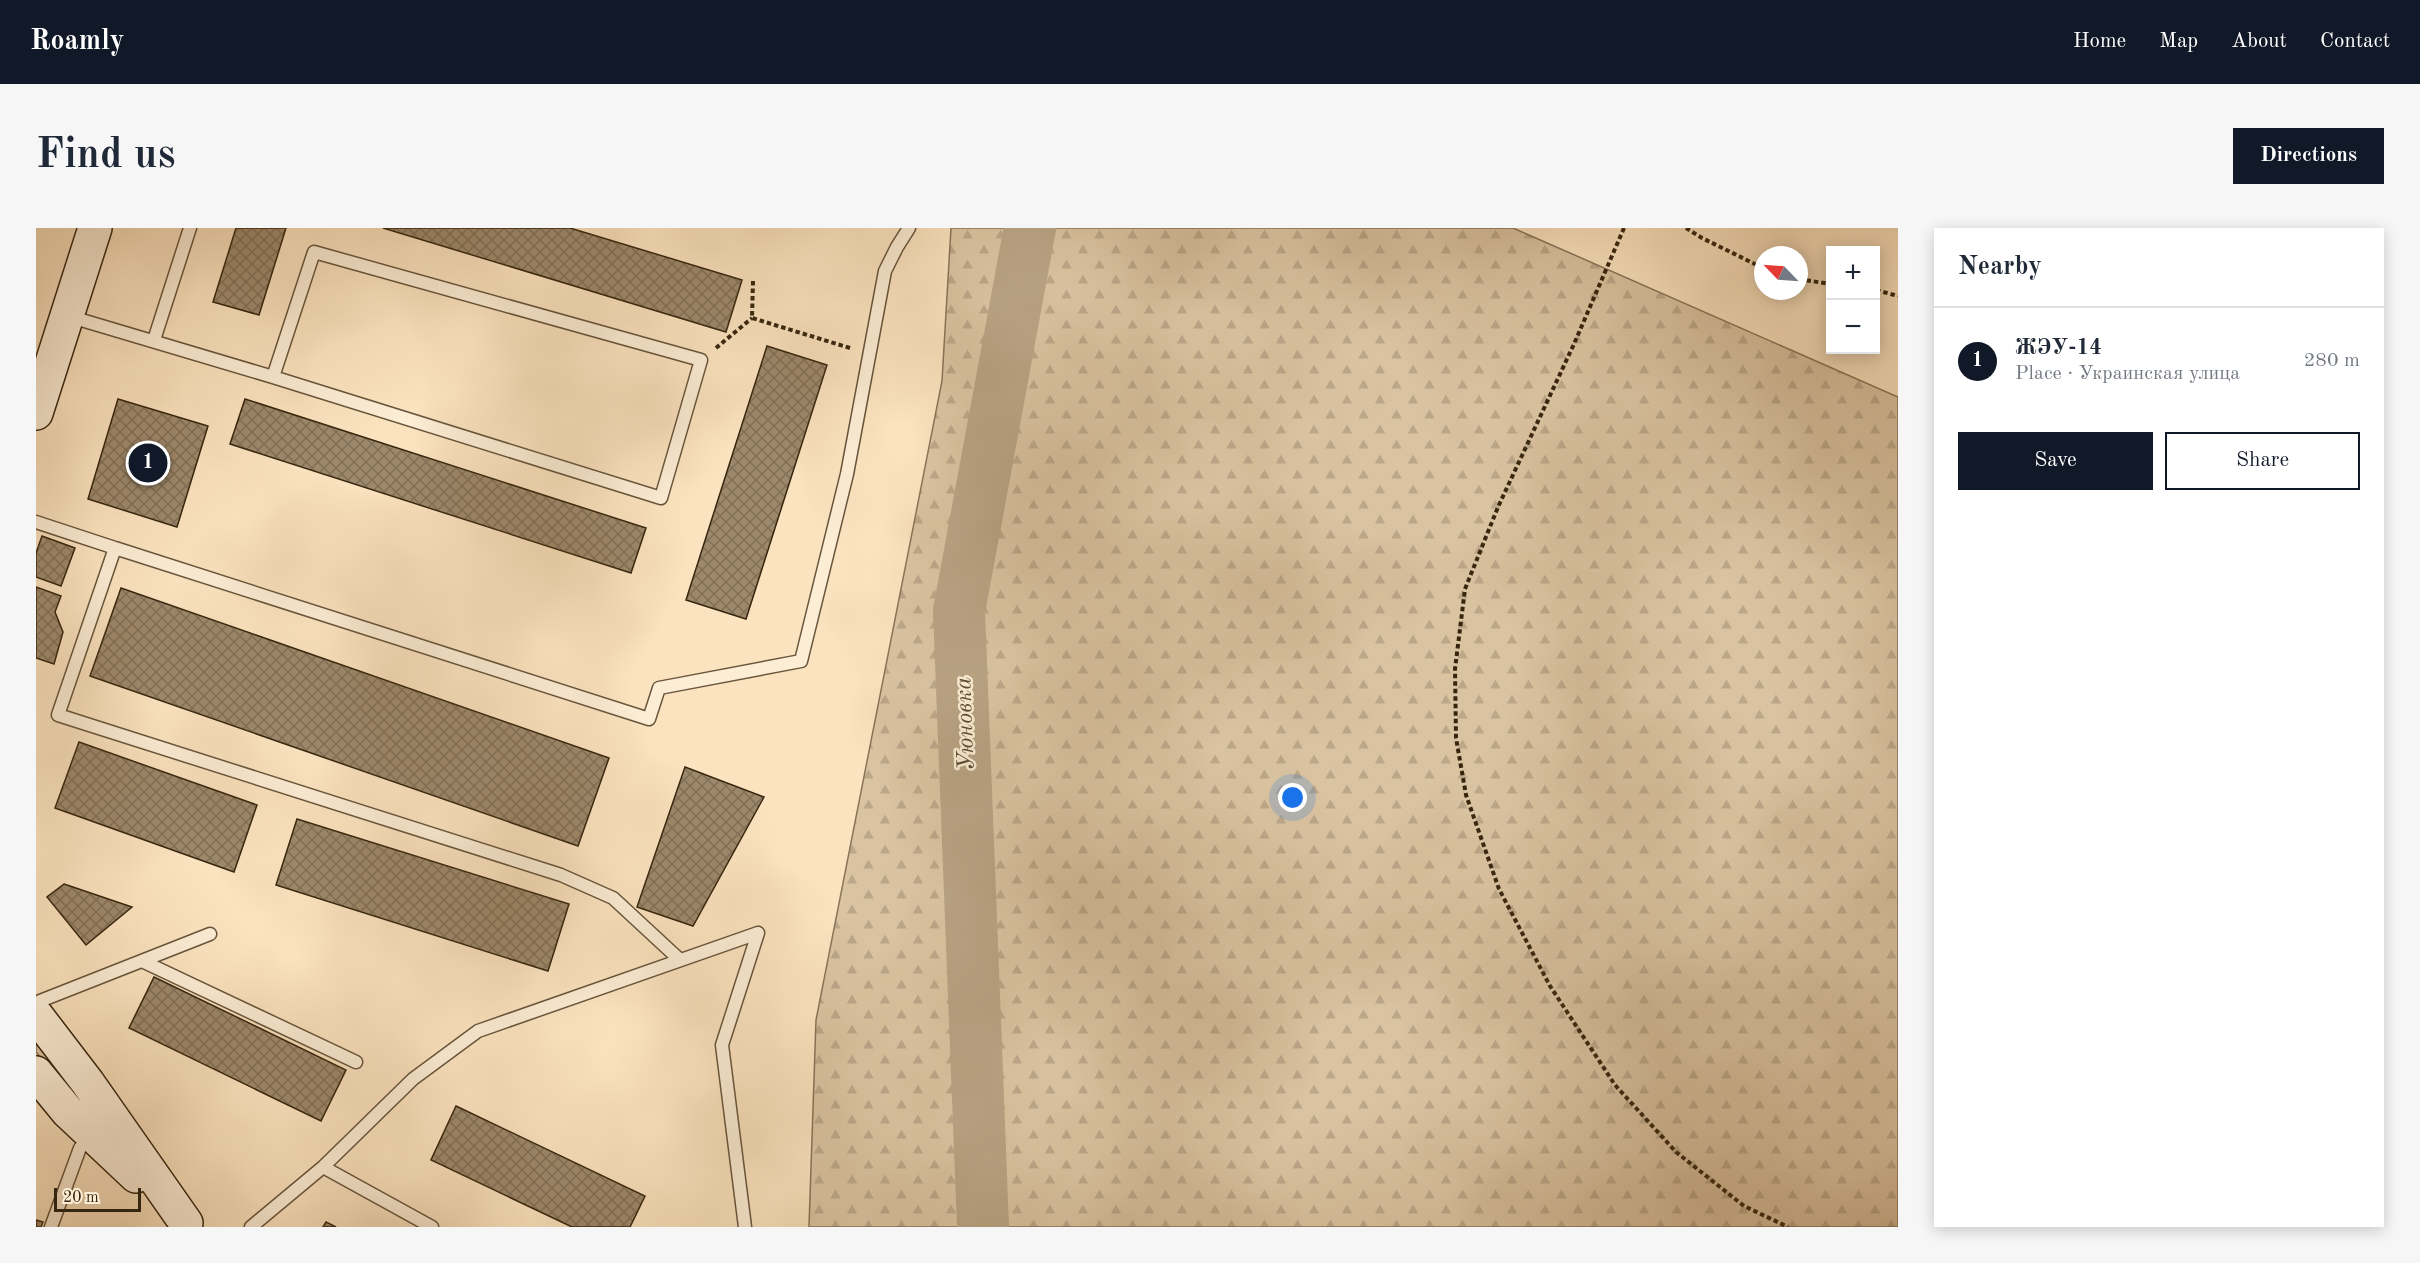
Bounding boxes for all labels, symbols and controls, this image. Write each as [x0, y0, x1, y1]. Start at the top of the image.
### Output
text: Roamly [30, 28, 124, 56]
text: Home [2073, 31, 2126, 52]
text: Map [2159, 31, 2198, 52]
text: About [2231, 31, 2287, 52]
text: Contact [2320, 31, 2390, 52]
button: Directions [2233, 128, 2384, 184]
text: Find us [36, 135, 175, 177]
north arrow [1754, 246, 1808, 300]
map controls [1826, 246, 1880, 354]
button: + [1826, 246, 1880, 300]
text: Nearby [1958, 254, 2042, 280]
button: − [1826, 300, 1880, 354]
text: ЖЭУ-14 [2015, 337, 2102, 359]
text: 1 [1972, 351, 1983, 371]
text: 280 m [2304, 351, 2360, 371]
text: Place · Украинская улица [2015, 364, 2240, 384]
button: Save [1958, 432, 2153, 490]
button: Share [2165, 432, 2360, 490]
pin: 1 [128, 440, 168, 486]
water label: Уюновка [952, 676, 980, 772]
your location [1278, 783, 1307, 812]
scale bar [54, 1185, 141, 1212]
text: 20 m [63, 1190, 99, 1206]

